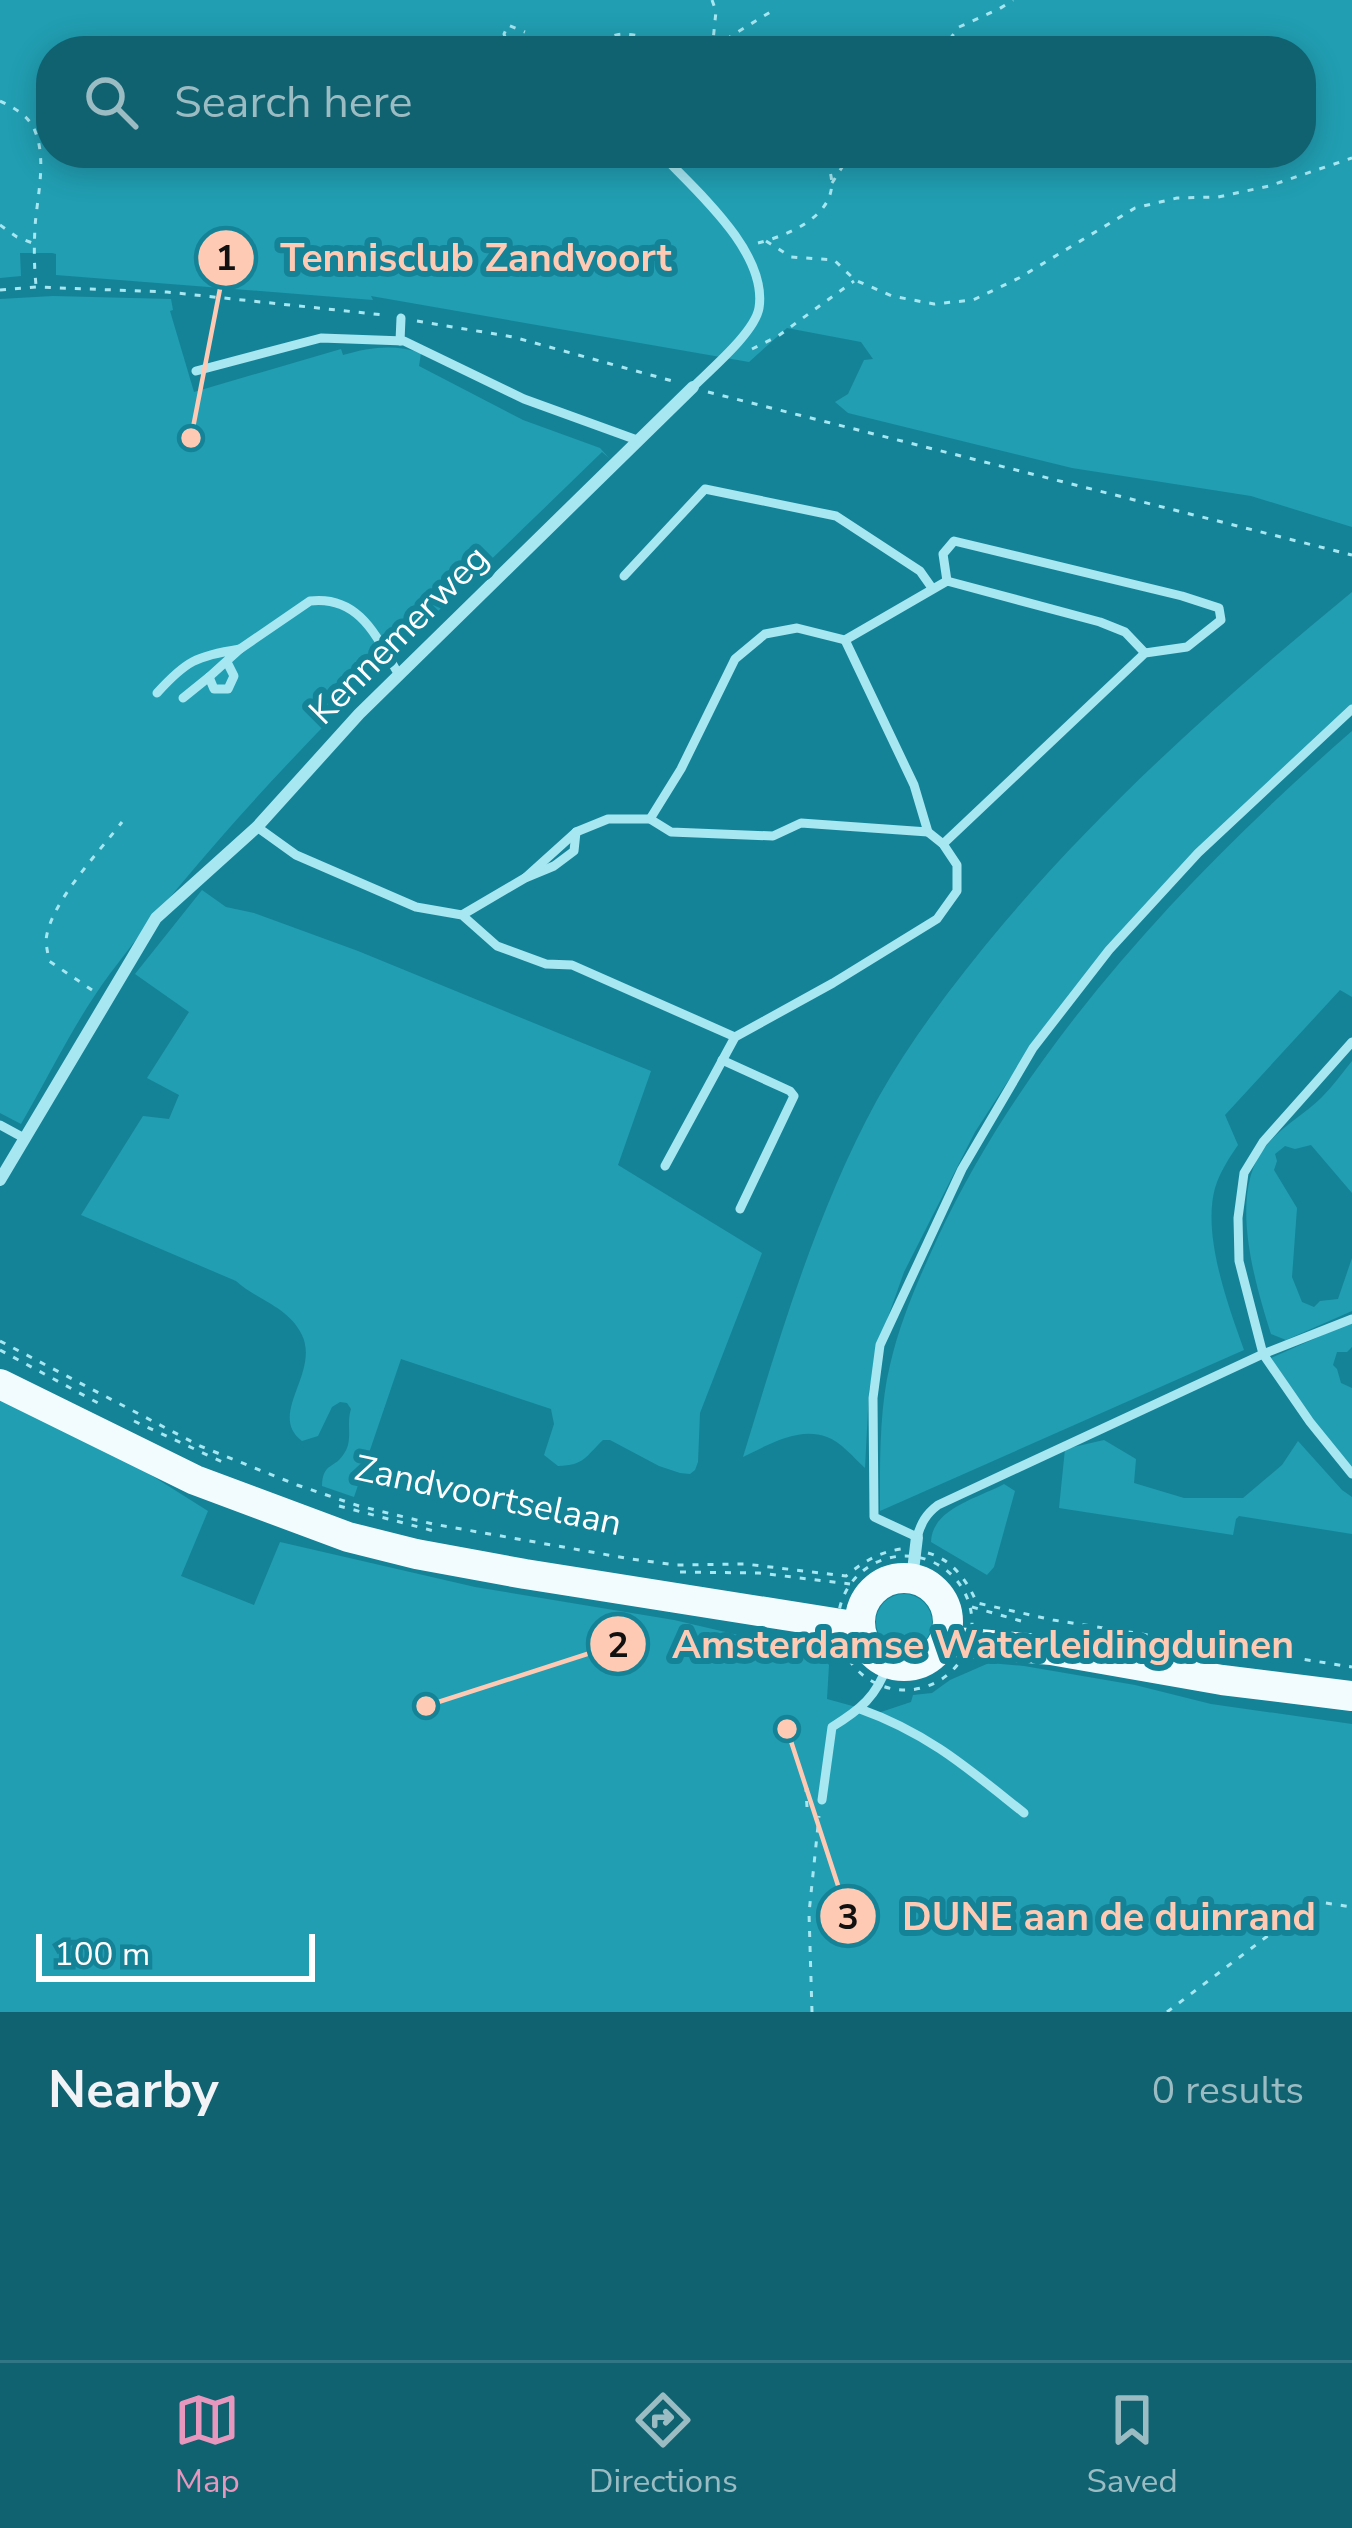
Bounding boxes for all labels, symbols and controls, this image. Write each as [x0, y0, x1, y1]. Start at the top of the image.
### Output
search box [36, 36, 1316, 168]
icon: search [78, 69, 144, 135]
text: Search here [174, 72, 413, 133]
callout: Tennisclub Zandvoort [196, 220, 696, 295]
text: Tennisclub Zandvoort [280, 232, 673, 285]
text: 1 [215, 234, 237, 283]
street label: Kennemerweg [298, 534, 500, 736]
street label: Zandvoortselaan [350, 1444, 626, 1548]
callout: Amsterdamse Waterleidingduinen [588, 1607, 1318, 1682]
text: Amsterdamse Waterleidingduinen [672, 1619, 1294, 1672]
text: 2 [607, 1621, 629, 1670]
callout: DUNE aan de duinrand [818, 1879, 1340, 1954]
text: DUNE aan de duinrand [902, 1891, 1316, 1944]
text: 3 [837, 1893, 859, 1942]
scale bar [36, 1928, 315, 1981]
text: 100 m [54, 1932, 150, 1977]
text: Nearby [48, 2055, 219, 2125]
text: 0 results [1152, 2064, 1304, 2117]
tab: Map [174, 2387, 240, 2504]
tab: Directions [589, 2387, 738, 2504]
tab: Saved [1086, 2387, 1178, 2504]

